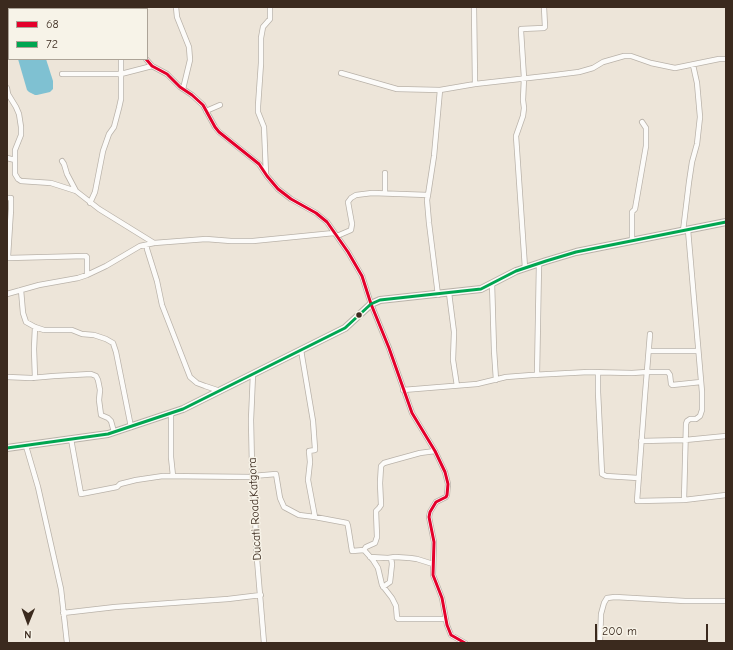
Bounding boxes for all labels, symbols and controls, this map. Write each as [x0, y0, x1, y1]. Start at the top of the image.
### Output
legend [8, 8, 148, 60]
text: 68 [46, 17, 59, 31]
text: 72 [46, 37, 58, 51]
unlabelled marker [354, 310, 364, 320]
street label: Ducati Road,Katgora [245, 457, 265, 561]
north arrow [8, 602, 48, 642]
scale bar [597, 616, 710, 642]
text: 200 m [602, 624, 637, 638]
text: N [24, 628, 31, 641]

